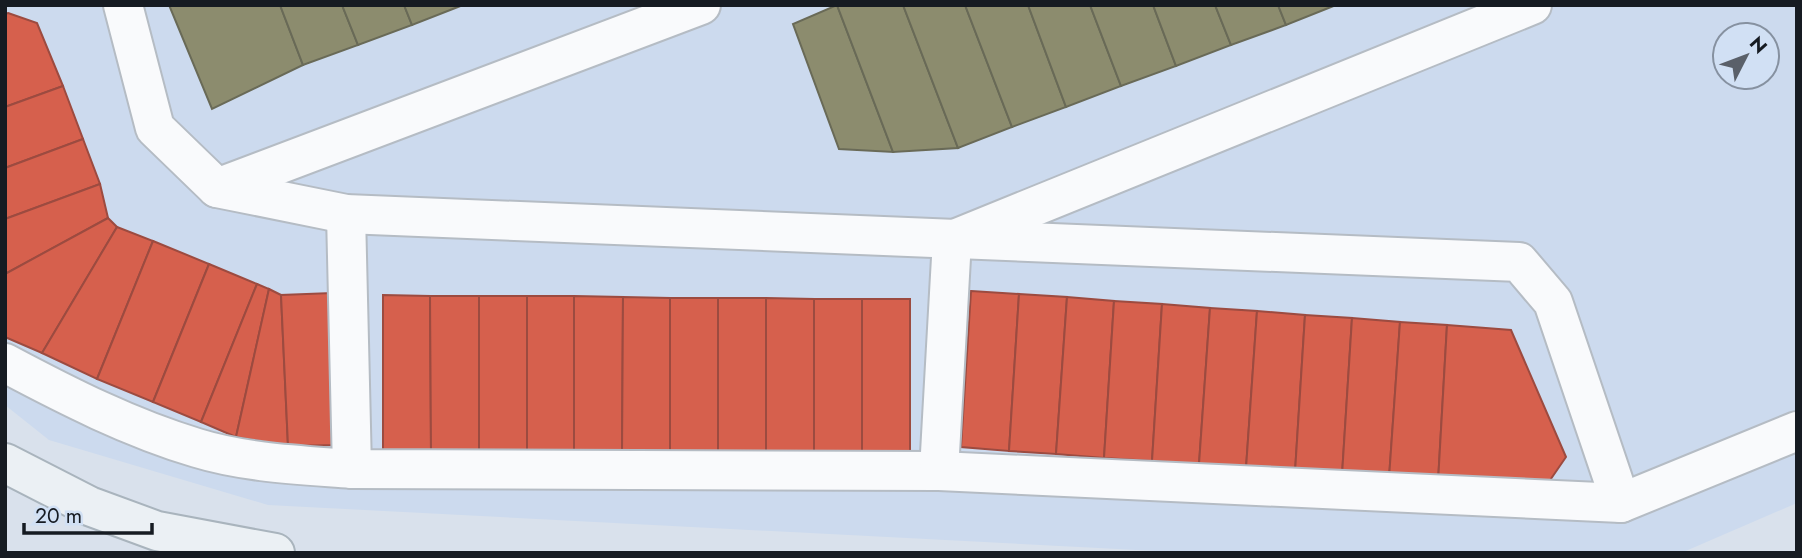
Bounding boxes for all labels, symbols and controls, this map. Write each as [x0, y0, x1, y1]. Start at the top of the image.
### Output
north arrow [1711, 21, 1781, 91]
text: N [1743, 30, 1773, 60]
scale bar [24, 491, 152, 536]
text: 20 m [35, 501, 82, 531]

